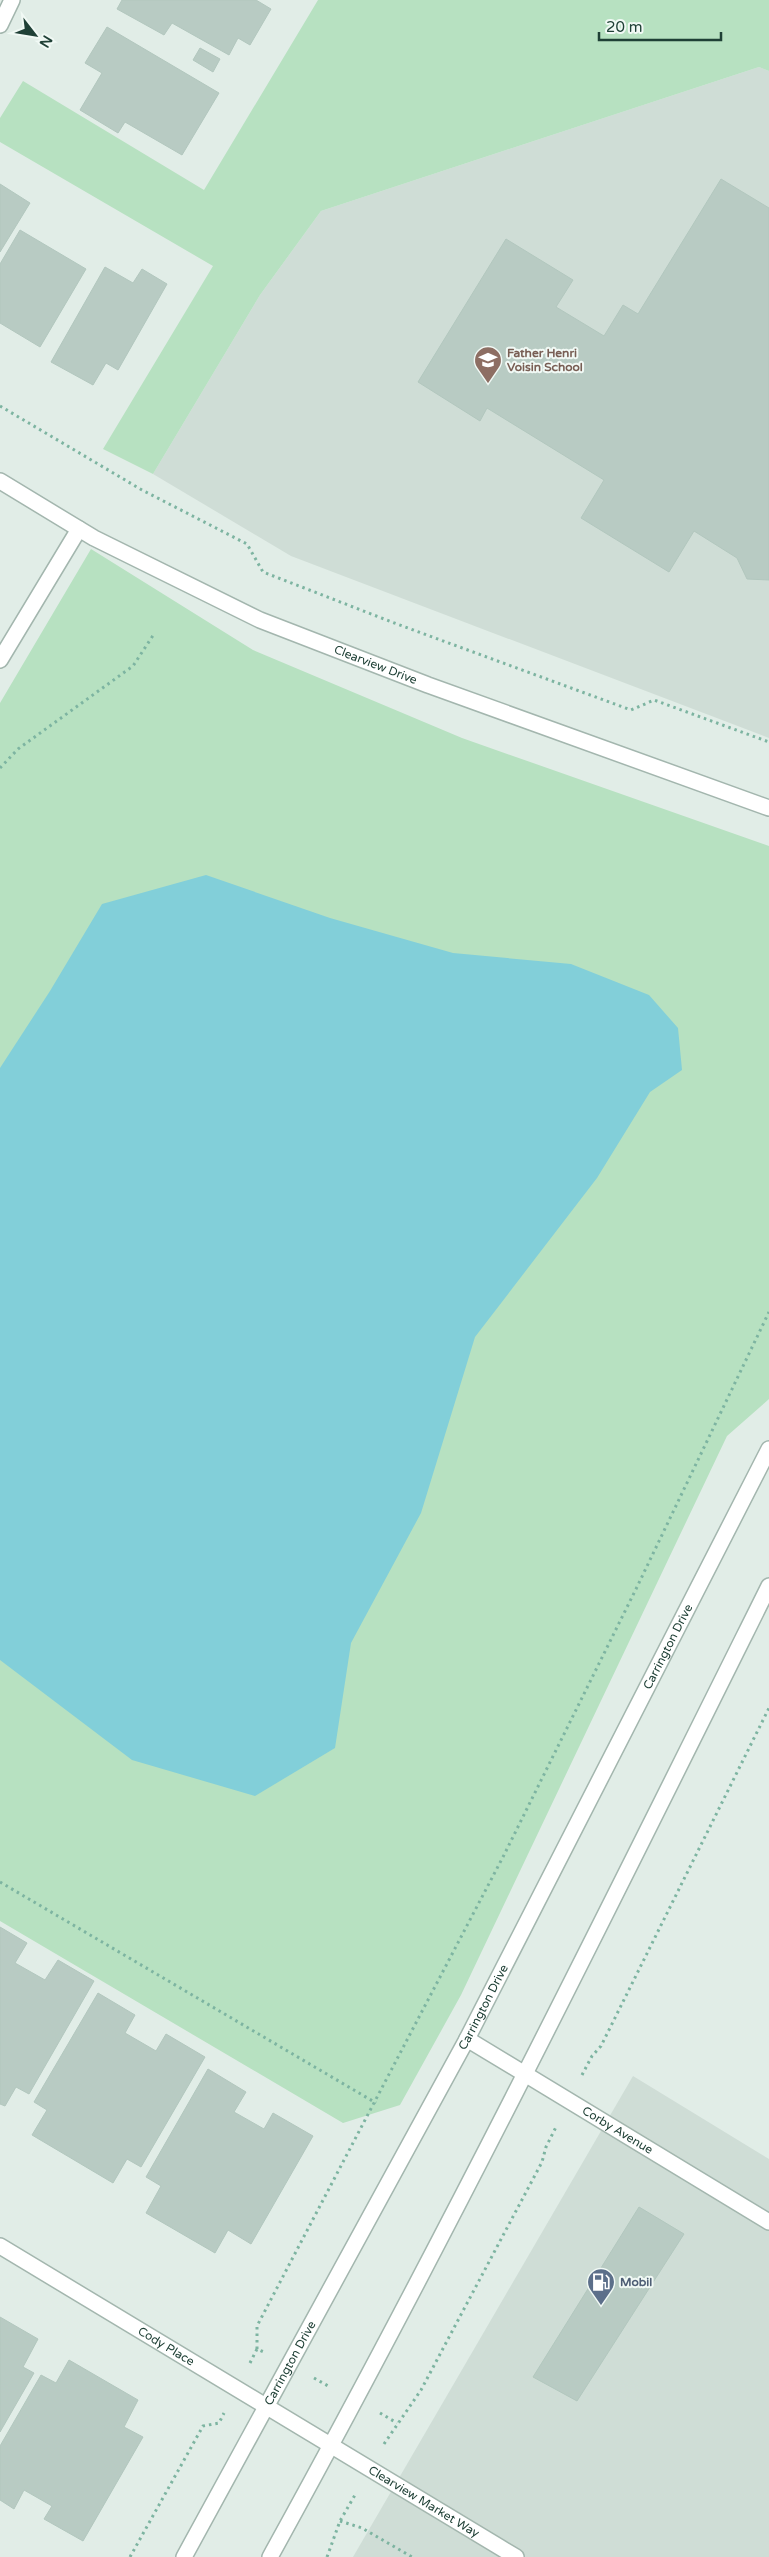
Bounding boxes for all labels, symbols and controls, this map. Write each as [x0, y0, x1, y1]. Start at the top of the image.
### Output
north arrow [10, 10, 60, 60]
scale bar [599, 10, 722, 42]
text: 20 m [606, 18, 643, 36]
text: N [36, 32, 56, 51]
school or university icon: Father Henri Voisin School [473, 345, 503, 384]
place label: Father Henri Voisin School [507, 346, 583, 374]
street label: Clearview Drive [332, 642, 419, 687]
street label: Carrington Drive [640, 1601, 696, 1692]
street label: Carrington Drive [455, 1962, 511, 2052]
street label: Corby Avenue [580, 2103, 656, 2157]
fuel station icon: Mobil [586, 2267, 616, 2306]
place label: Mobil [620, 2275, 652, 2289]
street label: Carrington Drive [261, 2318, 319, 2408]
street label: Cody Place [135, 2324, 197, 2369]
street label: Clearview Market Way [366, 2463, 482, 2541]

